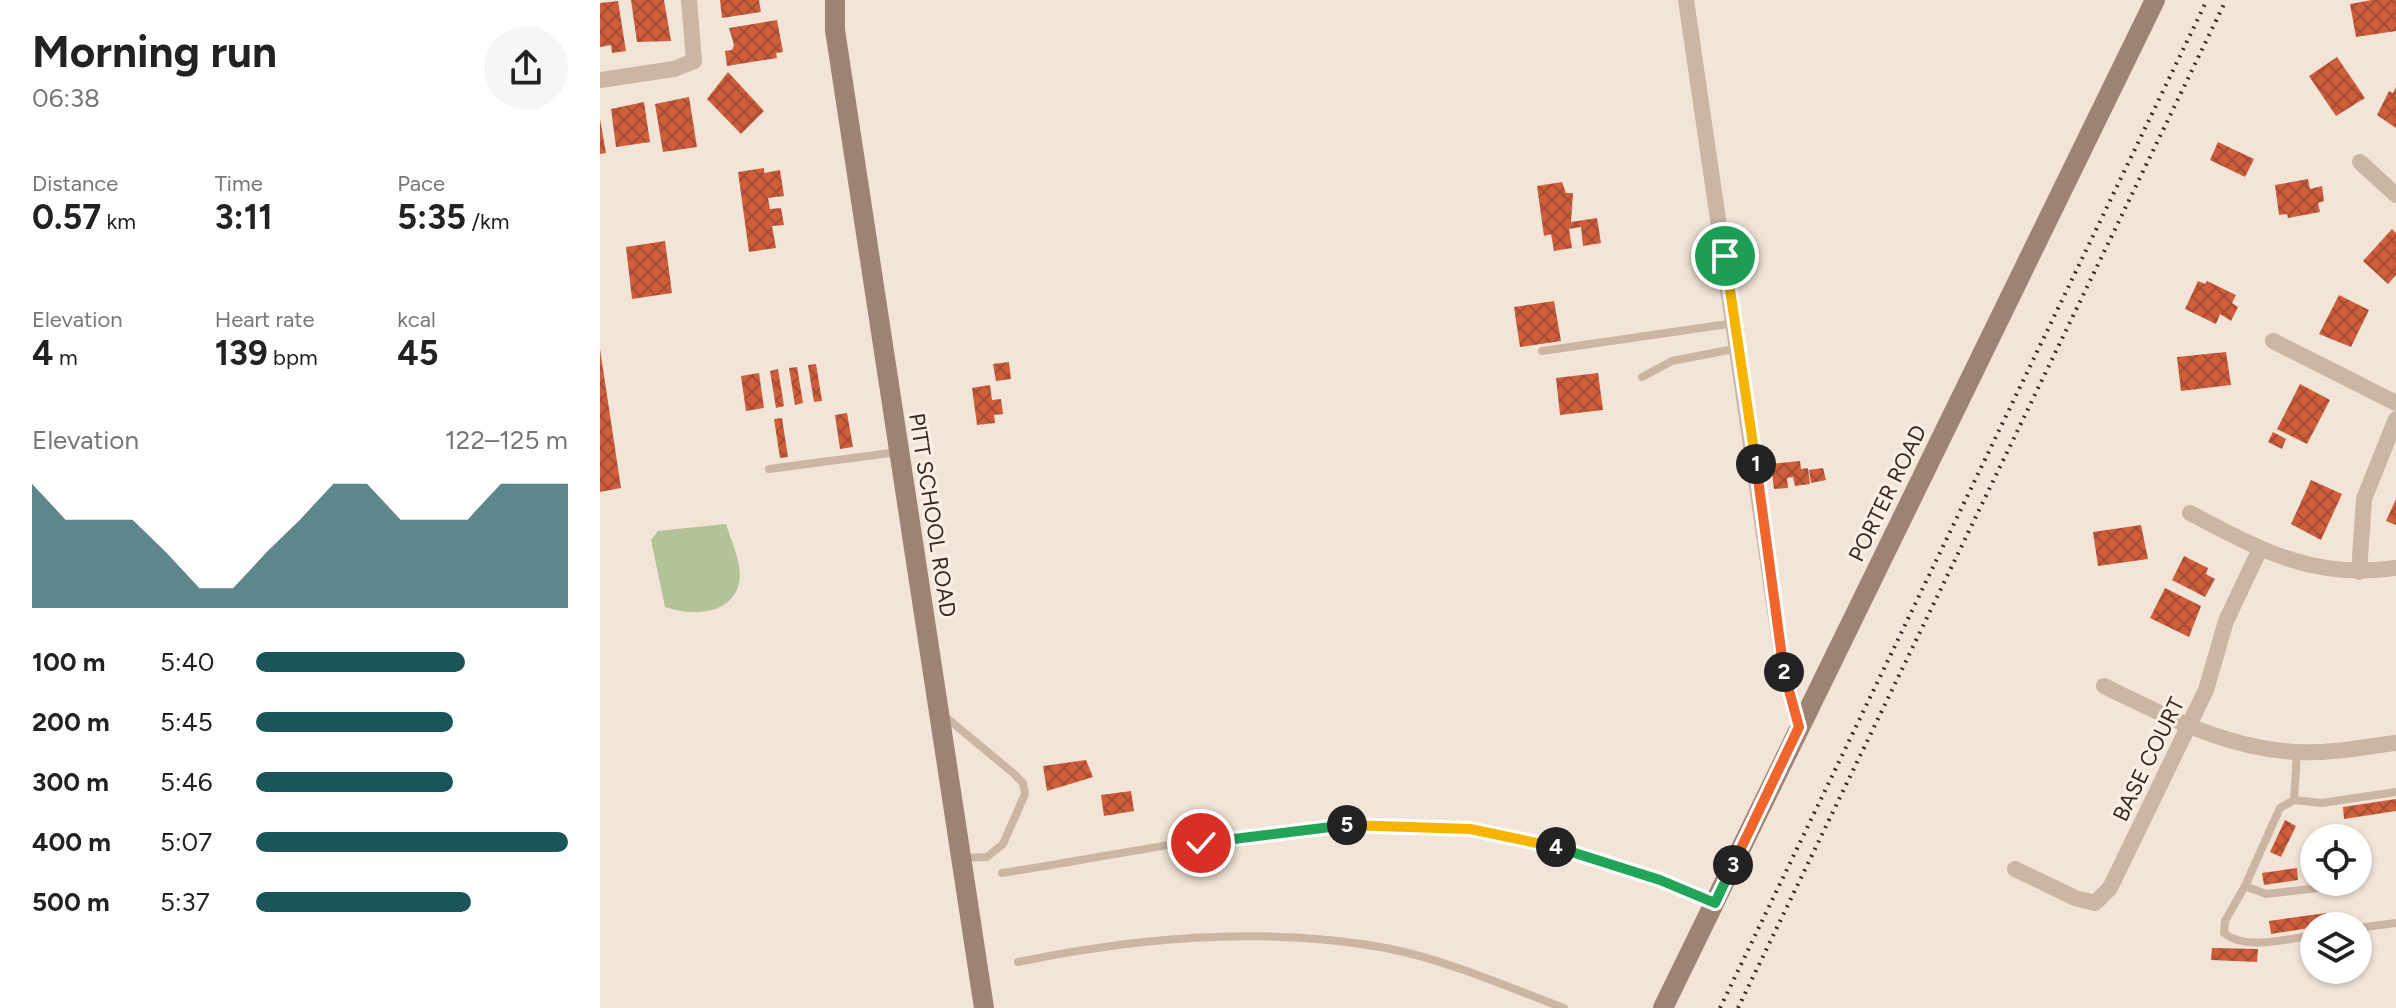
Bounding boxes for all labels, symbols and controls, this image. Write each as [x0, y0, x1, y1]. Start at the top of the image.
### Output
text: Morning run [32, 25, 277, 78]
button: share [484, 26, 568, 110]
text: 06:38 [32, 82, 100, 114]
text: Distance [32, 170, 118, 197]
text: Time [215, 170, 263, 197]
text: Pace [397, 170, 445, 197]
text: 0.57 [32, 197, 101, 238]
text: 3:11 [215, 197, 273, 238]
text: 5:35 [397, 197, 466, 238]
text: km [101, 208, 136, 235]
text: /km [466, 208, 509, 235]
pin [1691, 222, 1759, 290]
icon: arrive [1703, 234, 1747, 278]
text: Elevation [32, 306, 122, 333]
text: Heart rate [215, 306, 315, 333]
text: kcal [397, 306, 436, 333]
text: 4 [32, 333, 54, 374]
text: 139 [215, 333, 268, 374]
text: 45 [397, 333, 439, 374]
text: m [54, 344, 78, 371]
text: bpm [268, 344, 318, 371]
street label: PITT SCHOOL ROAD [903, 411, 962, 619]
street label: PORTER ROAD [1843, 420, 1932, 566]
text: Elevation [32, 424, 139, 456]
text: 122–125 m [445, 424, 568, 456]
pin: 1 [1736, 444, 1776, 484]
text: 1 [1751, 450, 1761, 477]
text: 100 m [32, 646, 106, 678]
text: 5:40 [160, 646, 214, 678]
pin: 2 [1764, 652, 1804, 692]
text: 2 [1778, 658, 1790, 685]
street label: BASE COURT [2107, 693, 2190, 826]
text: 200 m [32, 706, 110, 738]
text: 5:45 [160, 706, 213, 738]
text: 300 m [32, 766, 109, 798]
text: 5:46 [160, 766, 212, 798]
pin: 5 [1327, 805, 1367, 845]
pin [1167, 809, 1235, 877]
text: 5 [1341, 811, 1353, 838]
icon: check [1179, 821, 1223, 865]
map controls [2300, 824, 2372, 984]
button: locate [2300, 824, 2372, 896]
text: 400 m [32, 826, 111, 858]
text: 5:07 [160, 826, 212, 858]
pin: 4 [1536, 827, 1576, 867]
text: 4 [1549, 833, 1563, 860]
pin: 3 [1713, 845, 1753, 885]
text: 3 [1727, 851, 1739, 878]
text: 500 m [32, 886, 110, 918]
text: 5:37 [160, 886, 210, 918]
button: layers [2300, 912, 2372, 984]

